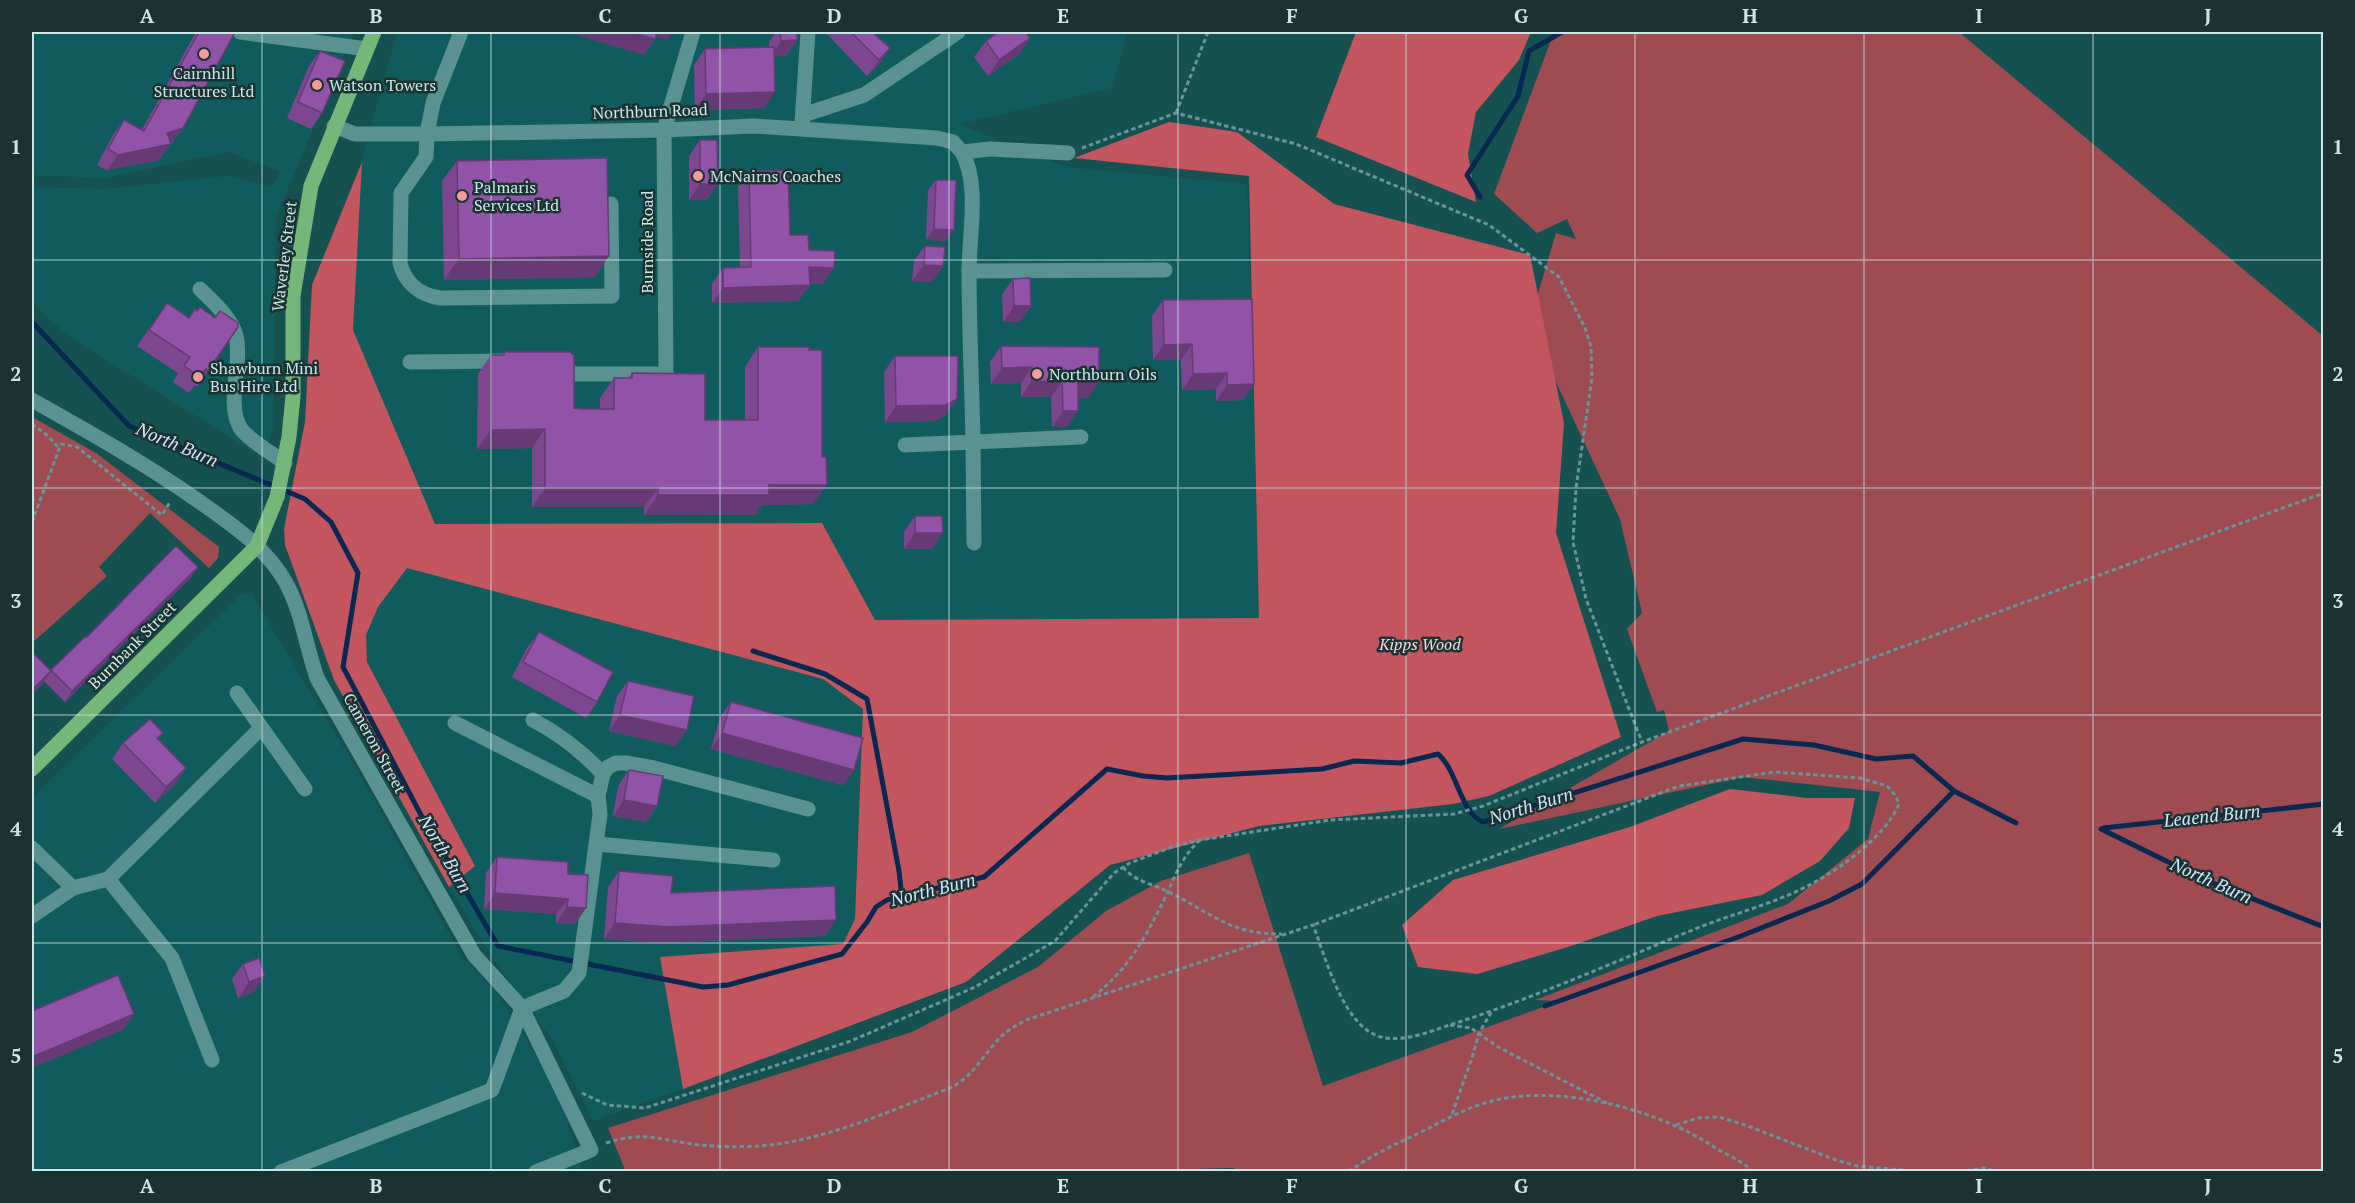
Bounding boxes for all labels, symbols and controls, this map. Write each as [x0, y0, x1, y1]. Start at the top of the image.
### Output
text: A [140, 2, 155, 29]
text: B [370, 2, 383, 29]
text: C [598, 2, 612, 29]
text: D [827, 2, 841, 29]
text: E [1057, 2, 1069, 29]
text: F [1286, 2, 1298, 29]
text: G [1514, 2, 1528, 29]
text: H [1742, 2, 1758, 29]
text: I [1975, 2, 1983, 29]
text: J [2204, 2, 2212, 29]
marker: Cairnhill Structures Ltd [197, 47, 211, 61]
place label: Cairnhill Structures Ltd [154, 62, 254, 102]
place label: Watson Towers [329, 74, 436, 96]
marker: Watson Towers [310, 78, 324, 92]
street label: Northburn Road [592, 98, 708, 124]
text: 1 [10, 133, 22, 160]
text: 1 [2332, 133, 2344, 160]
place label: McNairns Coaches [710, 165, 841, 187]
marker: McNairns Coaches [691, 169, 705, 183]
place label: Palmaris Services Ltd [474, 176, 559, 216]
marker: Palmaris Services Ltd [455, 189, 469, 203]
street label: Burnside Road [636, 190, 658, 293]
street label: Waverley Street [266, 199, 302, 313]
place label: Shawburn Mini Bus Hire Ltd [210, 357, 318, 397]
text: 2 [10, 360, 22, 387]
text: 2 [2332, 360, 2344, 387]
place label: Northburn Oils [1049, 363, 1157, 385]
marker: Northburn Oils [1030, 367, 1044, 381]
marker: Shawburn Mini Bus Hire Ltd [191, 370, 205, 384]
water label: North Burn [132, 416, 222, 472]
text: 3 [10, 587, 22, 614]
text: 3 [2332, 587, 2344, 614]
street label: Burnbank Street [83, 596, 181, 694]
park label: Kipps Wood [1378, 633, 1461, 655]
street label: Cameron Street [338, 689, 412, 797]
water label: North Burn [1485, 781, 1576, 830]
water label: Leaend Burn [2161, 798, 2261, 832]
water label: North Burn [413, 809, 478, 897]
text: 4 [10, 815, 22, 842]
text: 4 [2332, 815, 2344, 842]
water label: North Burn [2166, 851, 2256, 909]
water label: North Burn [887, 867, 978, 911]
text: 5 [10, 1042, 22, 1069]
text: 5 [2332, 1042, 2344, 1069]
text: A [140, 1172, 155, 1199]
text: B [370, 1172, 383, 1199]
text: C [598, 1172, 612, 1199]
text: D [827, 1172, 841, 1199]
text: E [1057, 1172, 1069, 1199]
text: F [1286, 1172, 1298, 1199]
text: G [1514, 1172, 1528, 1199]
text: H [1742, 1172, 1758, 1199]
text: I [1975, 1172, 1983, 1199]
text: J [2204, 1172, 2212, 1199]

